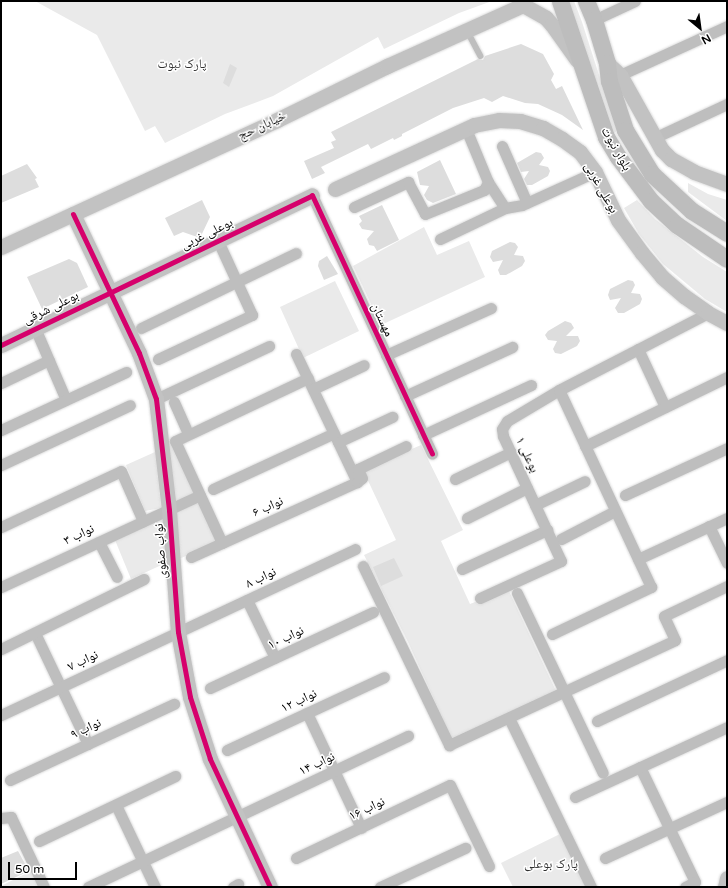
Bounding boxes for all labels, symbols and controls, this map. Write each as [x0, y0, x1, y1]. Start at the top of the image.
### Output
north arrow [680, 8, 720, 48]
text: N [699, 31, 713, 47]
park label: پارک نبوت [157, 56, 207, 72]
street label: خیابان حج [236, 108, 288, 144]
street label: بلوار نبوت [597, 124, 635, 174]
street label: بوعلی غربی [581, 160, 621, 216]
street label: بوعلی غربی [178, 215, 236, 253]
street label: بوعلی شرقی [21, 288, 81, 328]
street label: مهستان [368, 301, 396, 339]
street label: بوعلی ۱ [512, 435, 542, 475]
street label: نواب ۶ [250, 493, 286, 521]
street label: نواب ۳ [61, 521, 97, 549]
street label: نواب صفوی [151, 523, 171, 579]
street label: نواب ۸ [243, 564, 279, 592]
street label: نواب ۱۰ [266, 623, 306, 653]
street label: نواب ۷ [65, 647, 101, 675]
street label: نواب ۱۲ [279, 686, 319, 716]
street label: نواب ۹ [68, 715, 104, 743]
street label: نواب ۱۴ [297, 749, 337, 779]
street label: نواب ۱۶ [347, 794, 387, 824]
scale bar [10, 854, 79, 880]
park label: پارک بوعلی [524, 856, 578, 872]
text: 50 m [15, 862, 44, 876]

